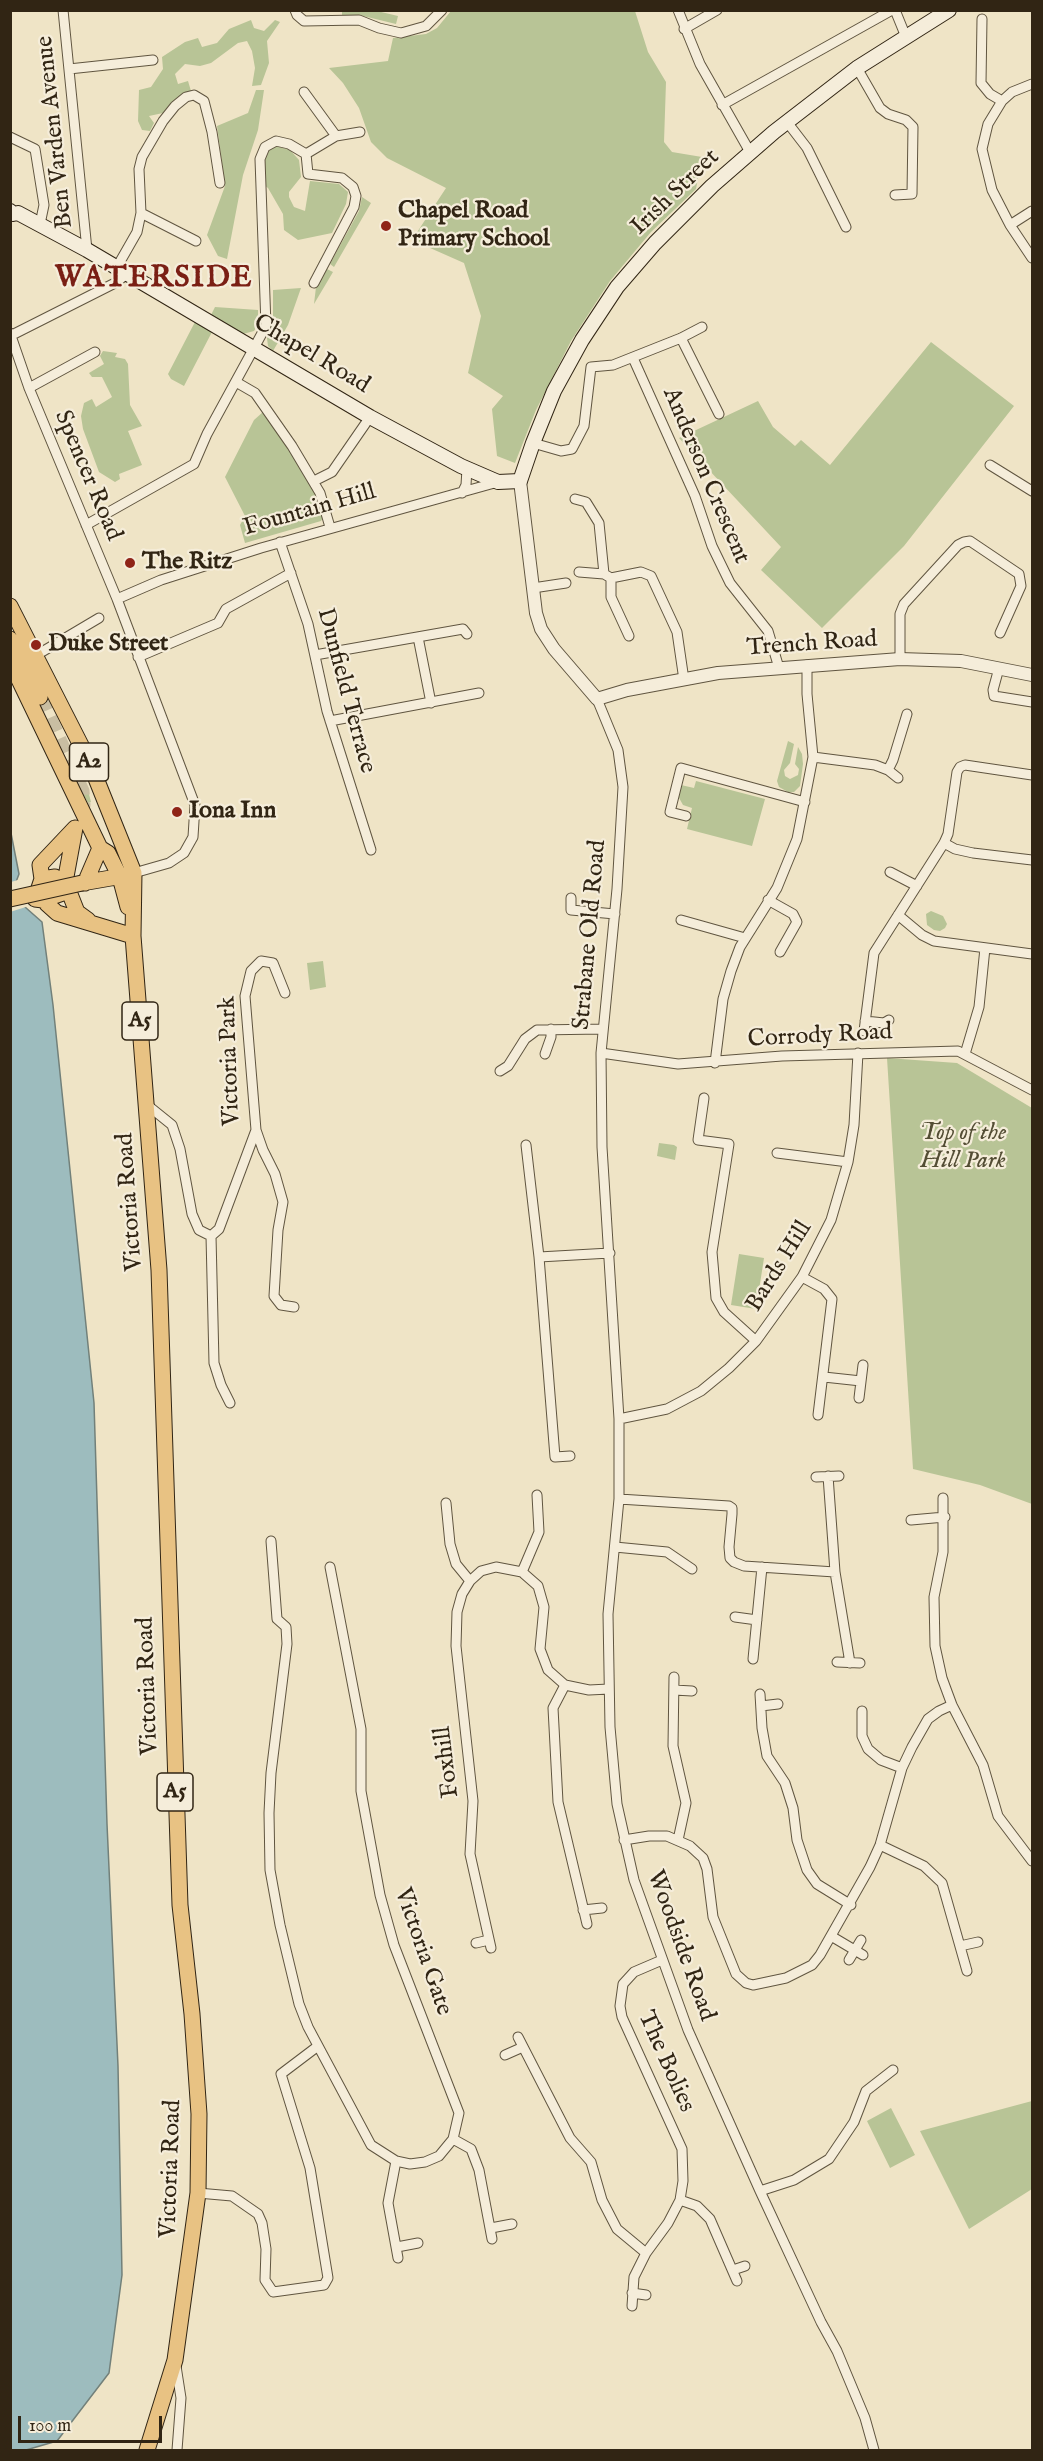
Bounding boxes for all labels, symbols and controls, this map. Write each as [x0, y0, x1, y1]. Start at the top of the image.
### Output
street label: Ben Varden Avenue [32, 34, 80, 230]
street label: Irish Street [626, 144, 726, 242]
place label: Chapel Road Primary School [398, 198, 550, 254]
marker: Chapel Road Primary School [379, 219, 393, 233]
district label: WATERSIDE [55, 262, 253, 298]
street label: Chapel Road [248, 309, 374, 401]
street label: Anderson Crescent [655, 384, 755, 568]
street label: Spencer Road [47, 407, 127, 545]
street label: Fountain Hill [241, 478, 379, 544]
place label: The Ritz [142, 549, 232, 577]
marker: The Ritz [123, 556, 137, 570]
street label: Dunfield Terrace [309, 605, 381, 777]
street label: Trench Road [746, 626, 878, 664]
place label: Duke Street [48, 631, 168, 659]
marker: Duke Street [29, 638, 43, 652]
road number: A2 [70, 743, 109, 781]
place label: Iona Inn [189, 798, 276, 826]
marker: Iona Inn [170, 805, 184, 819]
street label: Strabane Old Road [568, 839, 614, 1031]
street label: Victoria Park [214, 996, 248, 1126]
road number: A5 [122, 1002, 158, 1040]
street label: Corrody Road [747, 1019, 893, 1055]
park label: Top of the Hill Park [920, 1120, 1006, 1176]
street label: Victoria Road [112, 1132, 150, 1272]
street label: Bards Hill [741, 1216, 819, 1318]
street label: Victoria Road [132, 1616, 166, 1756]
street label: Foxhill [429, 1725, 467, 1799]
road number: A5 [157, 1773, 193, 1811]
street label: Woodside Road [639, 1867, 721, 2025]
street label: Victoria Gate [387, 1884, 457, 2020]
street label: The Bolies [630, 2007, 700, 2117]
street label: Victoria Road [155, 2099, 189, 2239]
scale bar [21, 2404, 165, 2442]
text: 100 m [29, 2415, 71, 2438]

